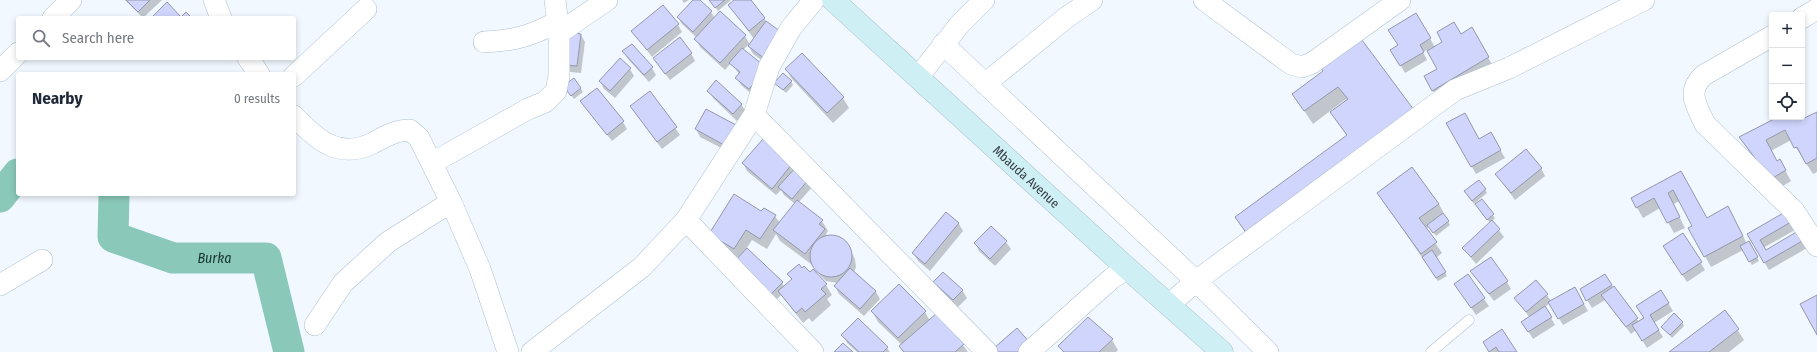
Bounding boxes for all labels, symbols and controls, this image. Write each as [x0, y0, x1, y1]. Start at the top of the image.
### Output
map controls [1769, 12, 1805, 120]
button: + [1769, 12, 1805, 48]
search box [16, 16, 296, 60]
icon: search [30, 27, 52, 49]
text: Search here [62, 29, 134, 47]
button: − [1769, 48, 1805, 84]
button: locate [1769, 84, 1805, 120]
text: Nearby [32, 88, 83, 109]
text: 0 results [234, 91, 280, 106]
street label: Mbauda Avenue [990, 142, 1063, 211]
water label: Burka [197, 250, 231, 267]

